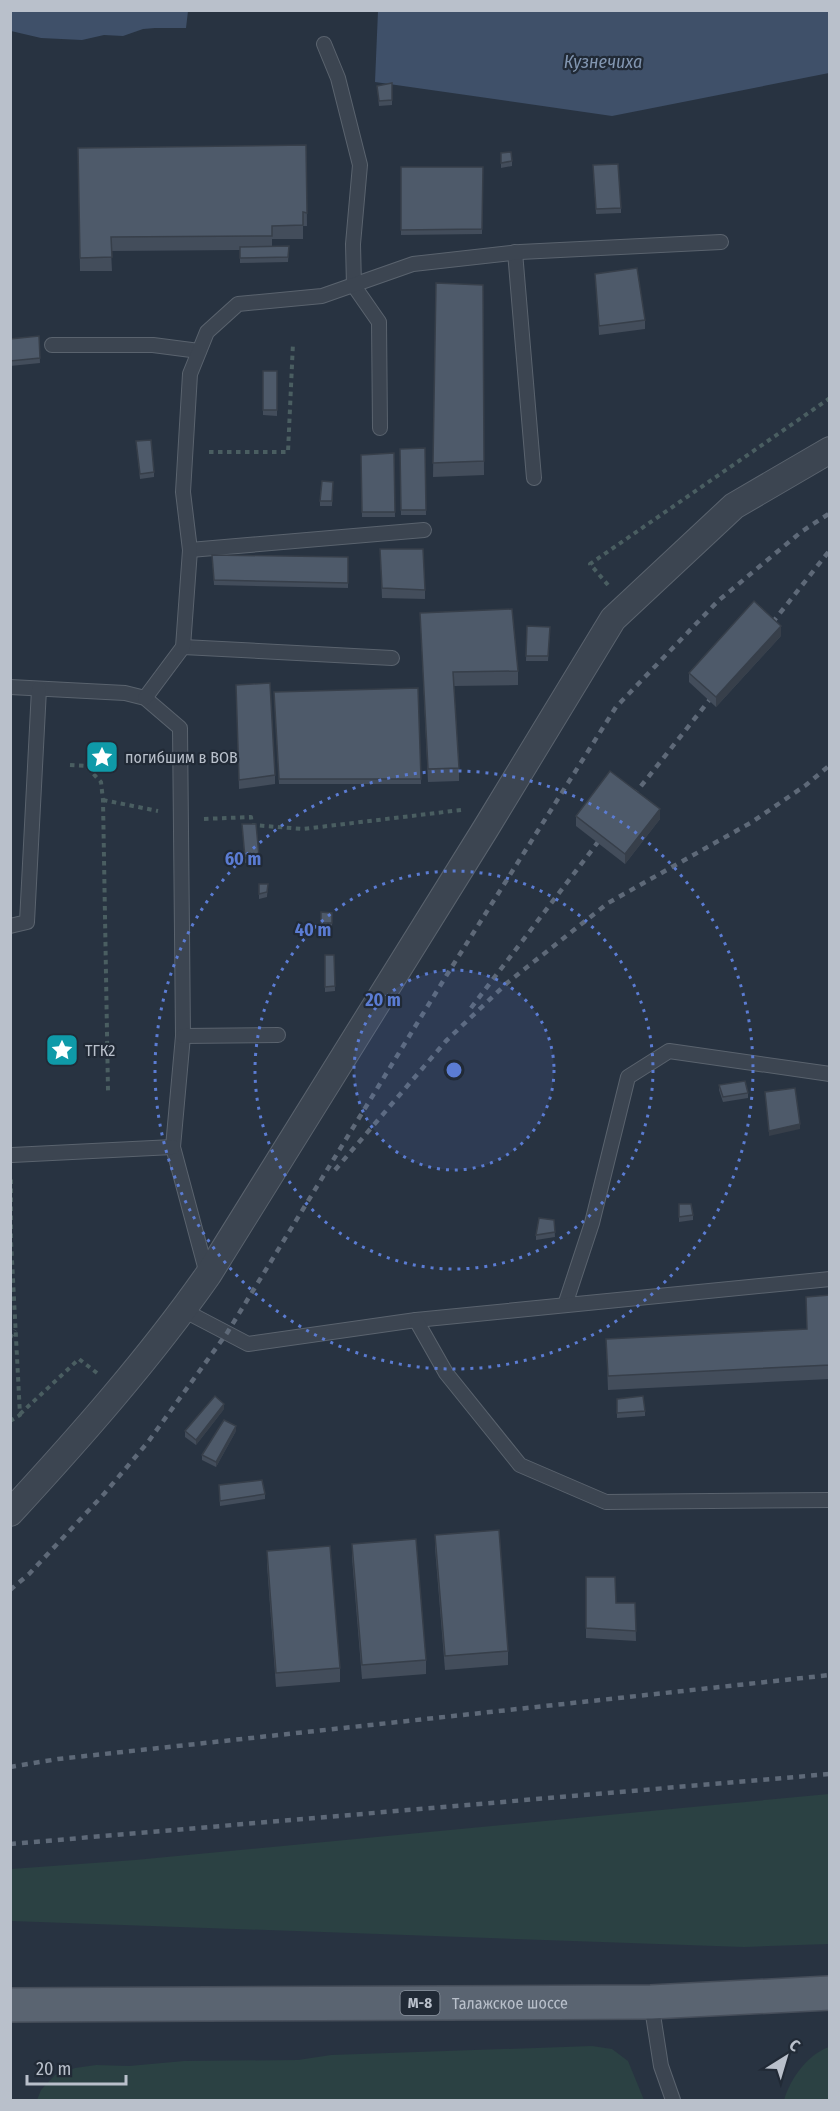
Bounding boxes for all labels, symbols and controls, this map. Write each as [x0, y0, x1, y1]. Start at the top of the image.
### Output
water label: Кузнечиха [564, 51, 642, 73]
place icon: погибшим в ВОВ [84, 739, 120, 775]
place label: погибшим в ВОВ [125, 748, 238, 767]
text: 60 m [225, 848, 261, 870]
text: 40 m [295, 919, 331, 941]
text: 20 m [364, 989, 401, 1011]
place icon: ТГК2 [44, 1032, 80, 1068]
place label: ТГК2 [85, 1041, 115, 1060]
centre of rings [444, 1060, 464, 1080]
road number: М-8 [400, 1991, 440, 2015]
street label: Талажское шоссе [452, 1993, 568, 2013]
north arrow [756, 2027, 816, 2087]
text: С [786, 2035, 804, 2056]
scale bar [27, 2048, 126, 2086]
text: 20 m [36, 2058, 71, 2080]

